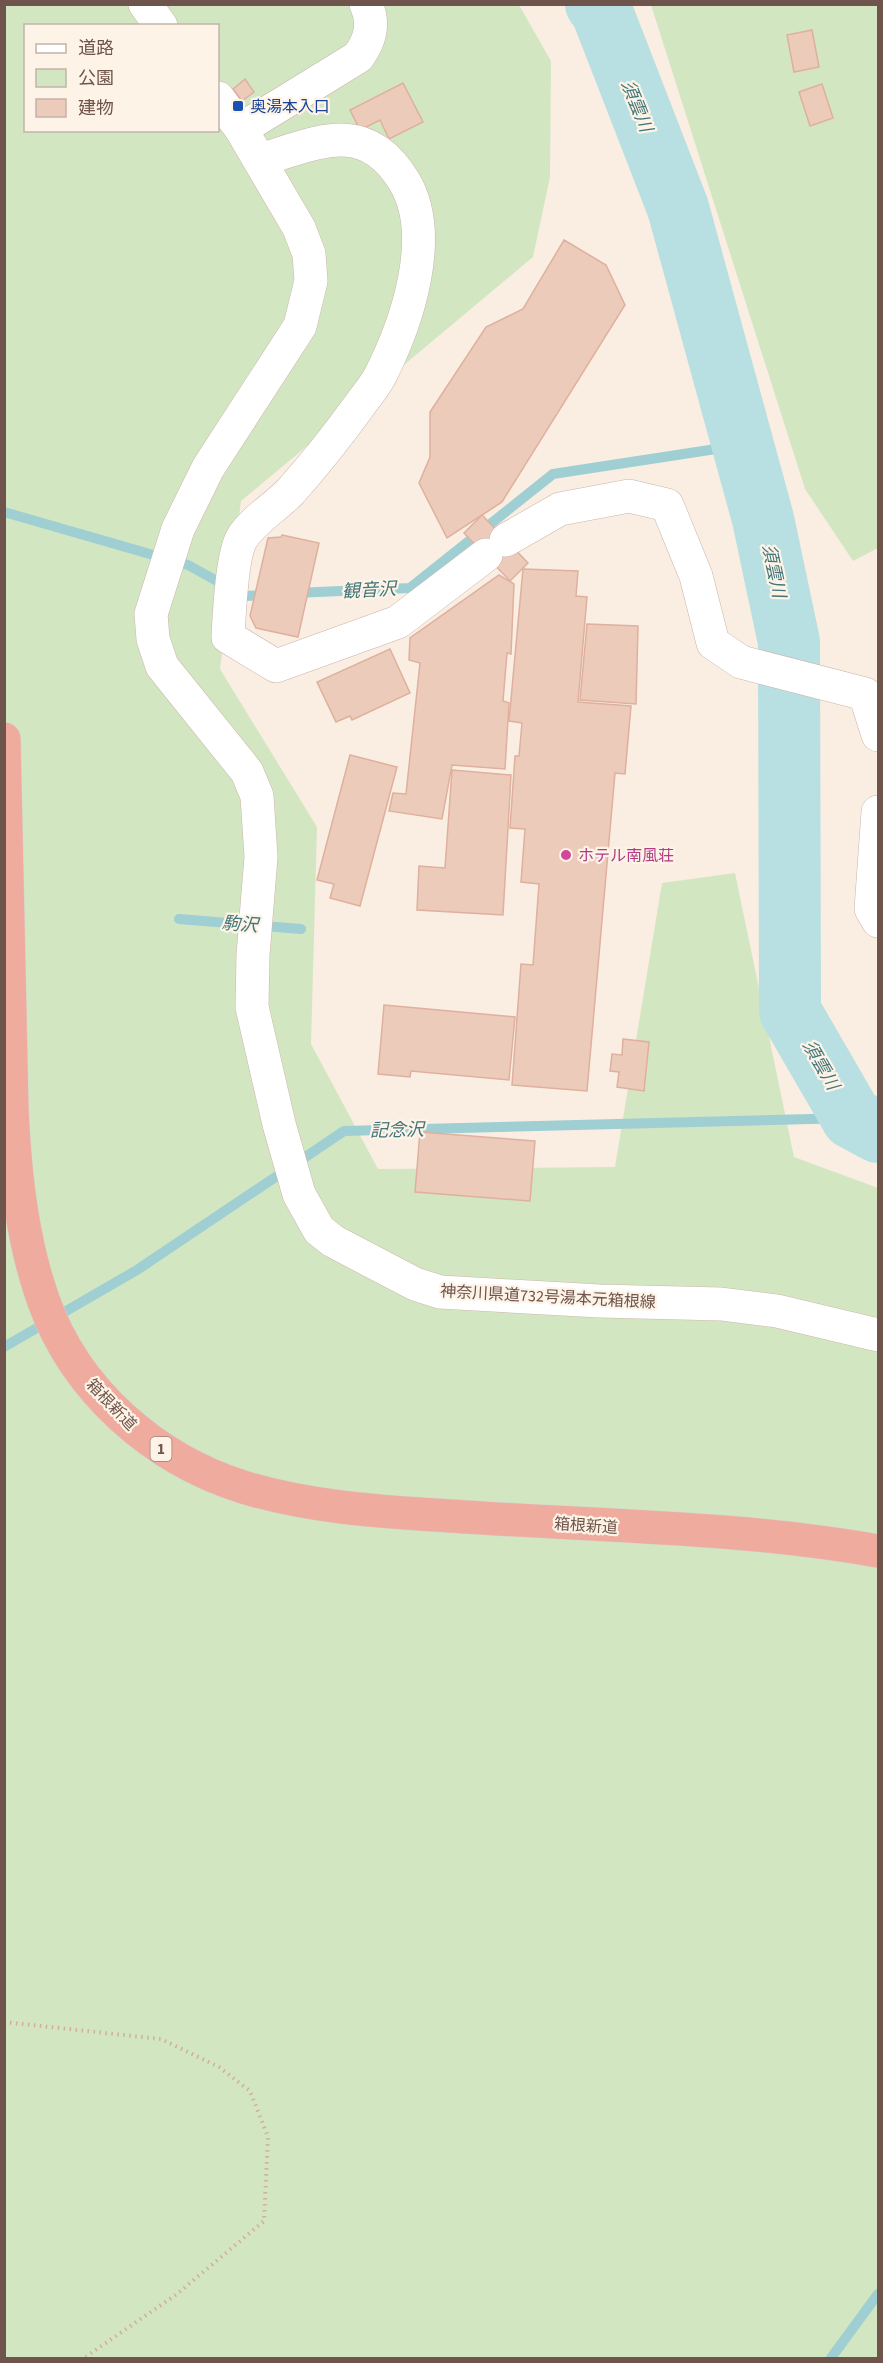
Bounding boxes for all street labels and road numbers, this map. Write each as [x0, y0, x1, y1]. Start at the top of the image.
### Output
street label: 神奈川県道732号湯本元箱根線 [440, 1280, 656, 1314]
street label: 箱根新道 [81, 1374, 141, 1435]
road number: 1 [150, 1437, 172, 1461]
street label: 箱根新道 [553, 1513, 619, 1539]

